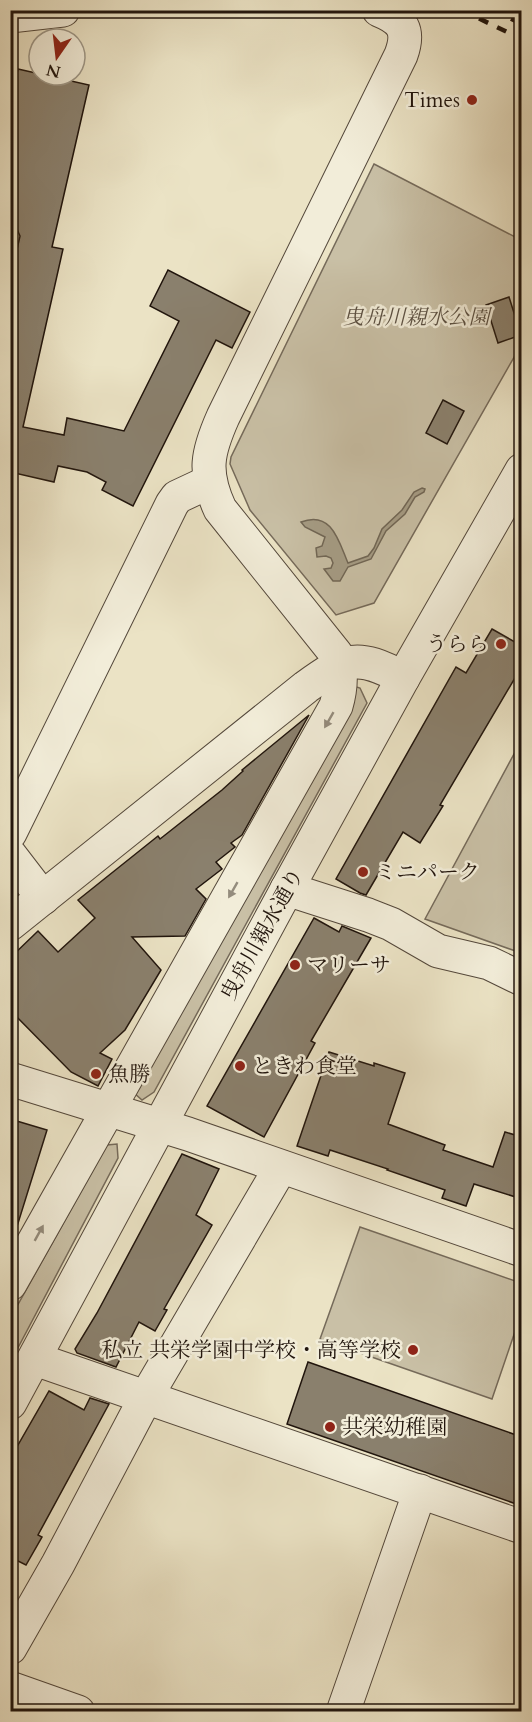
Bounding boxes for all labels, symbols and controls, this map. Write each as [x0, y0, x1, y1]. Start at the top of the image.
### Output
north arrow [27, 27, 87, 87]
text: N [44, 58, 63, 83]
place label: Times [404, 86, 460, 115]
marker: Times [465, 93, 479, 107]
park label: 曳舟川親水公園 [343, 303, 492, 332]
place label: うらら [426, 630, 489, 659]
marker: うらら [494, 637, 508, 651]
one-way arrow [324, 712, 334, 729]
place label: ミニパーク [375, 858, 480, 887]
street label: 曳舟川親水通り [214, 863, 311, 1006]
marker: ミニパーク [356, 865, 370, 879]
one-way arrow [228, 882, 238, 899]
place label: マリーサ [307, 951, 391, 980]
marker: マリーサ [288, 958, 302, 972]
place label: ときわ食堂 [252, 1052, 357, 1081]
marker: ときわ食堂 [233, 1059, 247, 1073]
place label: 魚勝 [108, 1060, 150, 1089]
marker: 魚勝 [89, 1067, 103, 1081]
one-way arrow [34, 1224, 44, 1241]
place label: 私立 共栄学園中学校・高等学校 [101, 1336, 401, 1365]
marker: 私立 共栄学園中学校・高等学校 [406, 1343, 420, 1357]
place label: 共栄幼稚園 [342, 1413, 447, 1442]
marker: 共栄幼稚園 [323, 1420, 337, 1434]

